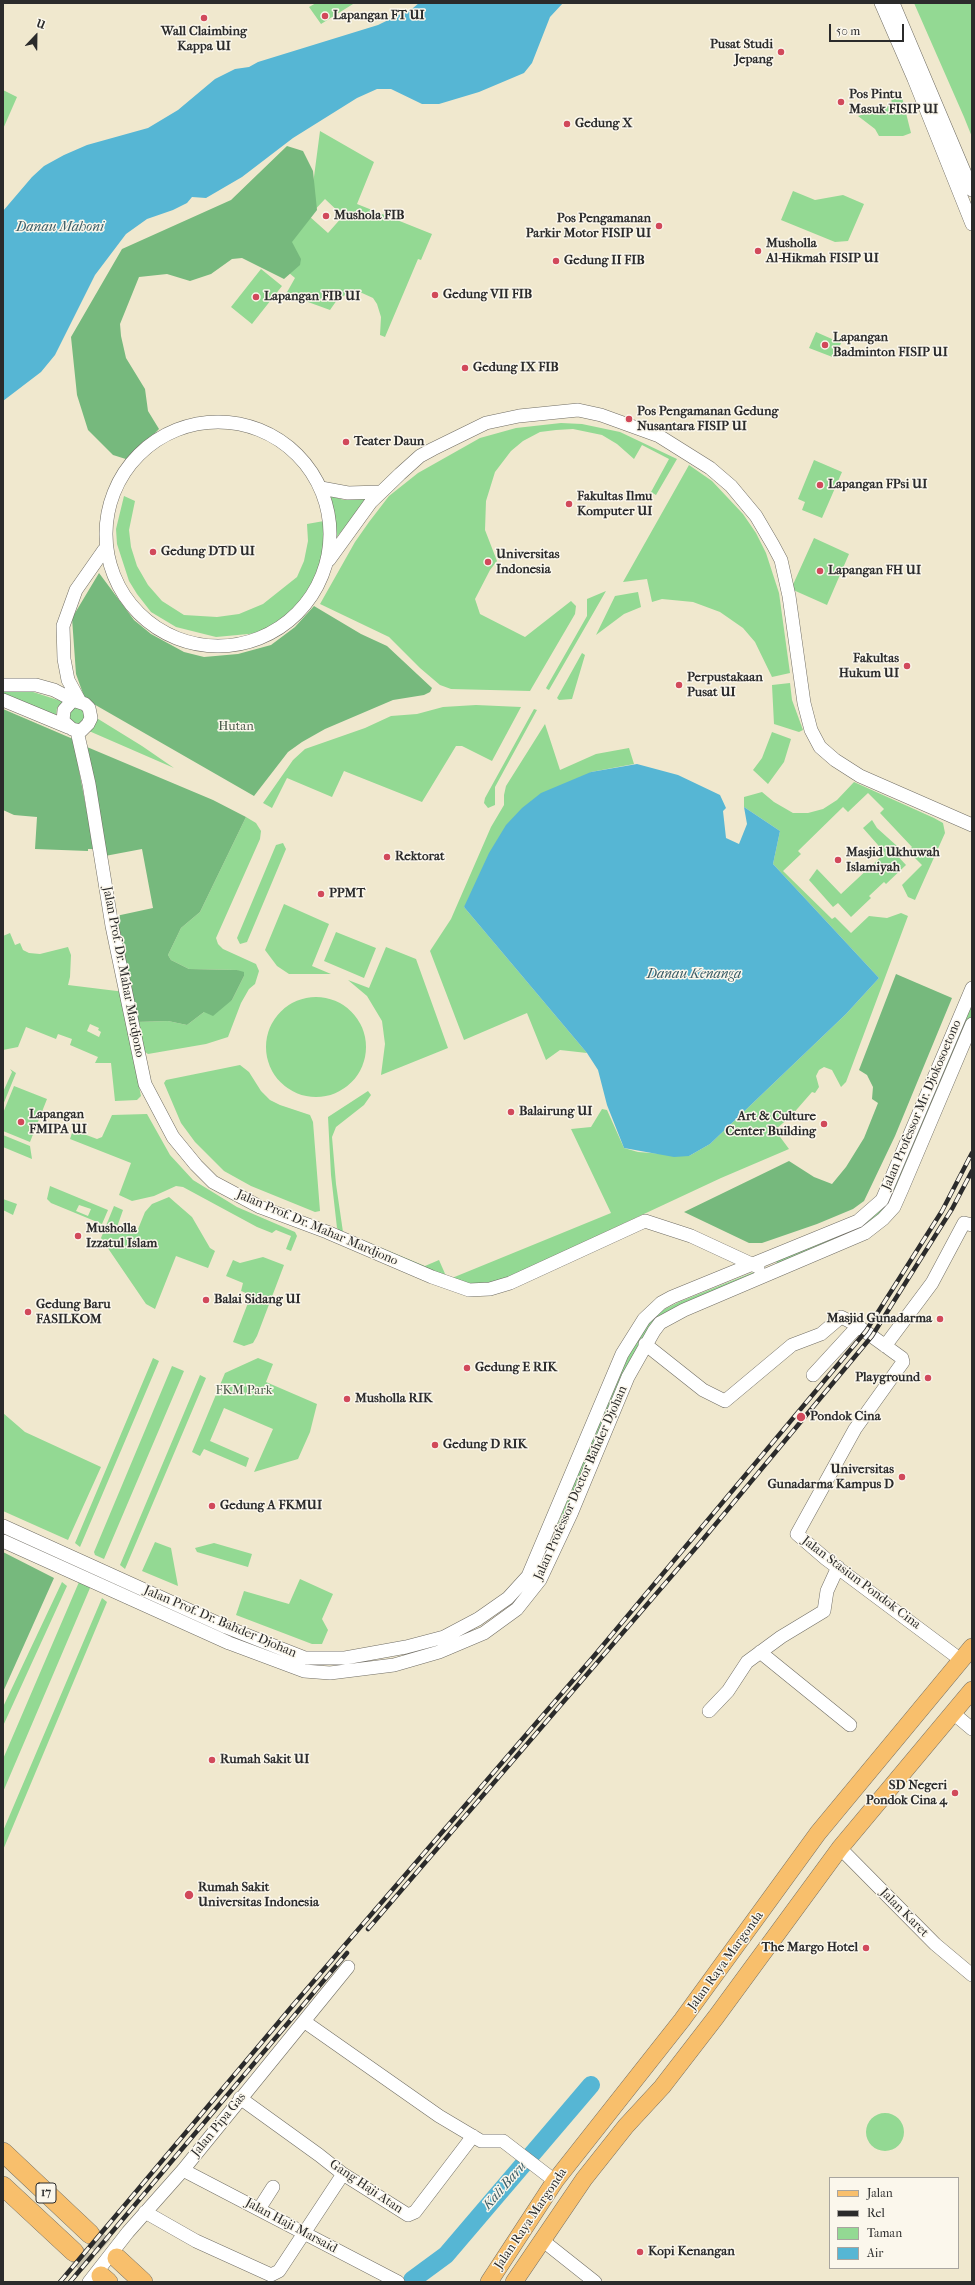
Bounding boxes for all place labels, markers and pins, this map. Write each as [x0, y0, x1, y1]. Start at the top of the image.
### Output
place label: Lapangan FT UI [333, 8, 425, 24]
marker: Lapangan FT UI [320, 11, 330, 21]
marker: Wall Claimbing Kappa UI [199, 13, 209, 23]
place label: Wall Claimbing Kappa UI [161, 24, 247, 55]
place label: Pusat Studi Jepang [710, 37, 773, 68]
marker: Pusat Studi Jepang [776, 47, 786, 57]
place label: Pos Pintu Masuk FISIP UI [849, 87, 938, 118]
marker: Pos Pintu Masuk FISIP UI [836, 97, 846, 107]
place label: Gedung X [575, 116, 632, 132]
marker: Gedung X [562, 119, 572, 129]
place label: Mushola FIB [334, 208, 404, 224]
marker: Mushola FIB [321, 211, 331, 221]
place label: Pos Pengamanan Parkir Motor FISIP UI [526, 211, 651, 242]
marker: Pos Pengamanan Parkir Motor FISIP UI [654, 221, 664, 231]
place label: Musholla Al-Hikmah FISIP UI [766, 236, 879, 267]
marker: Musholla Al-Hikmah FISIP UI [753, 246, 763, 256]
place label: Gedung II FIB [564, 253, 645, 269]
marker: Gedung II FIB [551, 256, 561, 266]
place label: Gedung VII FIB [443, 287, 532, 303]
place label: Lapangan FIB UI [264, 289, 360, 305]
marker: Gedung VII FIB [430, 290, 440, 300]
marker: Lapangan FIB UI [251, 292, 261, 302]
place label: Lapangan Badminton FISIP UI [833, 330, 948, 361]
marker: Lapangan Badminton FISIP UI [820, 340, 830, 350]
place label: Gedung IX FIB [473, 360, 559, 376]
marker: Gedung IX FIB [460, 363, 470, 373]
place label: Pos Pengamanan Gedung Nusantara FISIP UI [637, 404, 778, 435]
marker: Pos Pengamanan Gedung Nusantara FISIP UI [624, 414, 634, 424]
place label: Teater Daun [354, 434, 424, 450]
marker: Teater Daun [341, 437, 351, 447]
place label: Lapangan FPsi UI [828, 477, 927, 493]
marker: Lapangan FPsi UI [815, 480, 825, 490]
place label: Fakultas Ilmu Komputer UI [577, 489, 652, 520]
marker: Fakultas Ilmu Komputer UI [564, 499, 574, 509]
place label: Gedung DTD UI [161, 544, 255, 560]
marker: Gedung DTD UI [148, 547, 158, 557]
place label: Universitas Indonesia [496, 547, 559, 578]
marker: Universitas Indonesia [483, 557, 493, 567]
place label: Lapangan FH UI [828, 563, 921, 579]
marker: Lapangan FH UI [815, 566, 825, 576]
place label: Fakultas Hukum UI [839, 651, 899, 682]
marker: Fakultas Hukum UI [902, 661, 912, 671]
place label: Perpustakaan Pusat UI [687, 670, 763, 701]
marker: Perpustakaan Pusat UI [674, 680, 684, 690]
place label: Masjid Ukhuwah Islamiyah [846, 845, 940, 876]
place label: Rektorat [395, 849, 445, 865]
marker: Rektorat [382, 852, 392, 862]
marker: Masjid Ukhuwah Islamiyah [833, 855, 843, 865]
place label: PPMT [329, 886, 365, 902]
marker: PPMT [316, 889, 326, 899]
place label: Balairung UI [519, 1104, 592, 1120]
place label: Lapangan FMIPA UI [29, 1107, 87, 1138]
marker: Balairung UI [506, 1107, 516, 1117]
place label: Art & Culture Center Building [725, 1109, 816, 1140]
marker: Lapangan FMIPA UI [16, 1117, 26, 1127]
marker: Art & Culture Center Building [819, 1119, 829, 1129]
place label: Musholla Izzatul Islam [86, 1221, 157, 1252]
marker: Musholla Izzatul Islam [73, 1231, 83, 1241]
place label: Balai Sidang UI [214, 1292, 301, 1308]
marker: Balai Sidang UI [201, 1295, 211, 1305]
place label: Gedung Baru FASILKOM [36, 1297, 111, 1328]
marker: Gedung Baru FASILKOM [23, 1307, 33, 1317]
place label: Masjid Gunadarma [827, 1311, 932, 1327]
marker: Masjid Gunadarma [935, 1314, 945, 1324]
place label: Gedung E RIK [475, 1360, 557, 1376]
marker: Gedung E RIK [462, 1363, 472, 1373]
place label: Playground [855, 1370, 920, 1386]
marker: Playground [923, 1373, 933, 1383]
place label: Musholla RIK [355, 1391, 433, 1407]
marker: Musholla RIK [342, 1394, 352, 1404]
place label: Pondok Cina [810, 1409, 881, 1425]
marker: Pondok Cina [795, 1411, 807, 1423]
place label: Gedung D RIK [443, 1437, 527, 1453]
marker: Gedung D RIK [430, 1440, 440, 1450]
place label: Universitas Gunadarma Kampus D [767, 1462, 894, 1493]
marker: Universitas Gunadarma Kampus D [897, 1472, 907, 1482]
place label: Gedung A FKMUI [220, 1498, 322, 1514]
marker: Gedung A FKMUI [207, 1501, 217, 1511]
place label: Rumah Sakit UI [220, 1752, 309, 1768]
marker: Rumah Sakit UI [207, 1755, 217, 1765]
place label: SD Negeri Pondok Cina 4 [866, 1778, 947, 1809]
marker: SD Negeri Pondok Cina 4 [950, 1788, 960, 1798]
place label: Rumah Sakit Universitas Indonesia [198, 1880, 319, 1911]
marker: Rumah Sakit Universitas Indonesia [183, 1889, 195, 1901]
place label: The Margo Hotel [762, 1940, 858, 1956]
marker: The Margo Hotel [861, 1943, 871, 1953]
place label: Kopi Kenangan [648, 2244, 735, 2260]
marker: Kopi Kenangan [635, 2247, 645, 2257]

